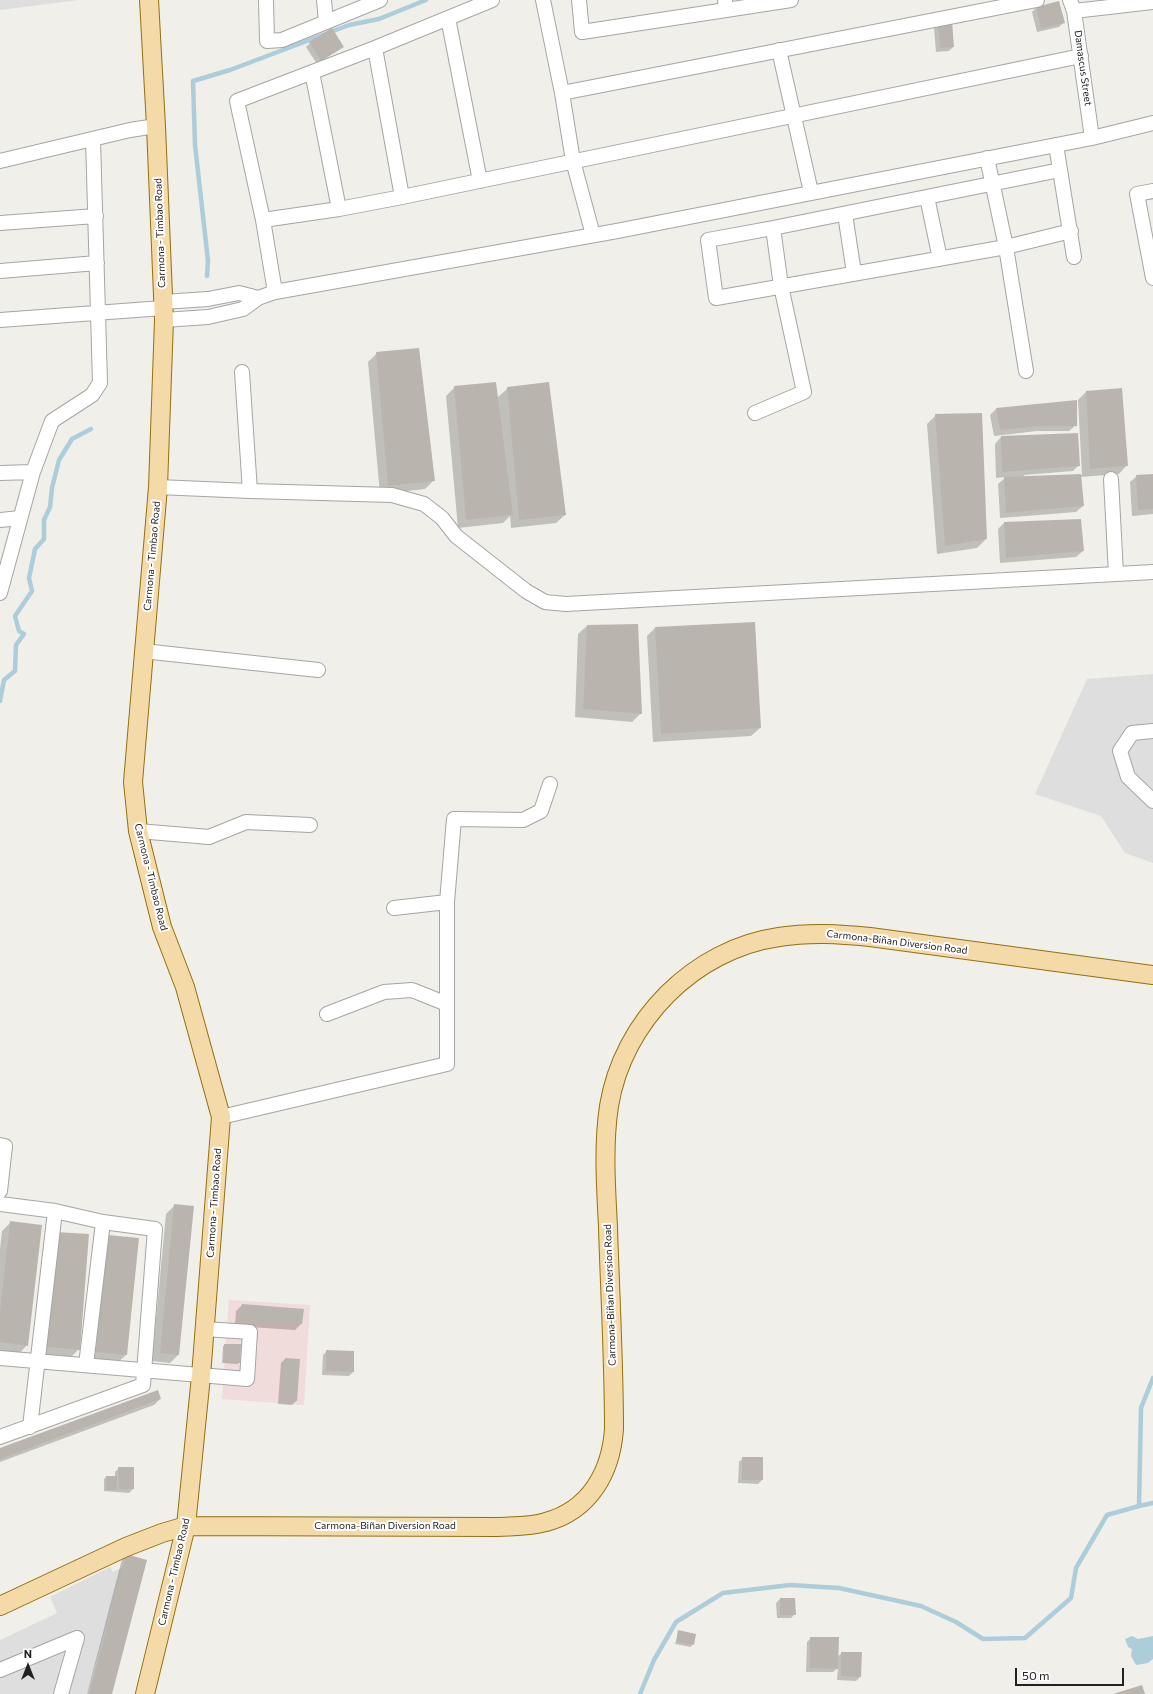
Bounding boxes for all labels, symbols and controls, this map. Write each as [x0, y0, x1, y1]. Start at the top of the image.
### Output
street label: Damascus Street [1072, 29, 1094, 107]
street label: Carmona - Timbao Road [152, 178, 168, 288]
street label: Carmona - Timbao Road [141, 501, 163, 611]
street label: Carmona - Timbao Road [132, 822, 170, 932]
street label: Carmona-Biñan Diversion Road [826, 927, 968, 957]
street label: Carmona - Timbao Road [204, 1148, 224, 1258]
street label: Carmona-Biñan Diversion Road [602, 1224, 618, 1366]
street label: Carmona - Timbao Road [156, 1517, 192, 1627]
street label: Carmona-Biñan Diversion Road [314, 1520, 456, 1532]
north arrow [8, 1646, 48, 1686]
text: N [24, 1647, 32, 1660]
scale bar [1017, 1660, 1126, 1686]
text: 50 m [1022, 1668, 1050, 1682]

